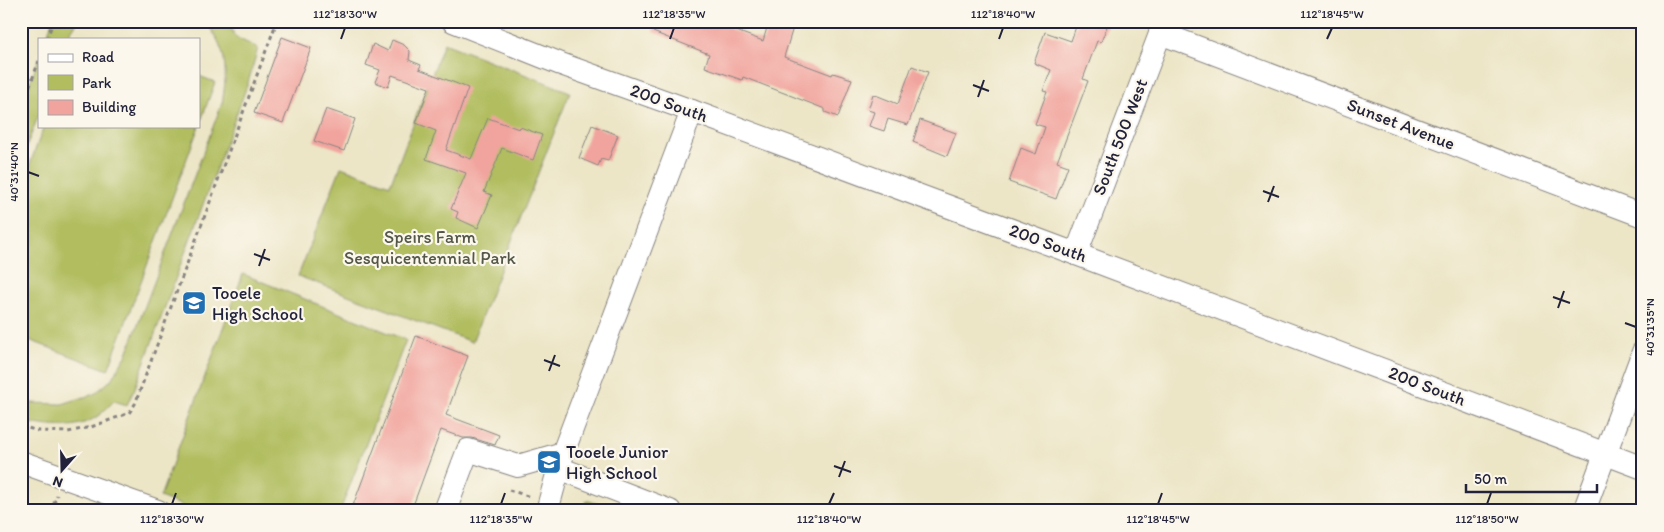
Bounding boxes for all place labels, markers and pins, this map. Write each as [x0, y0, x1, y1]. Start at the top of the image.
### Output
place label: Tooele High School [212, 282, 303, 325]
school or university icon: Tooele High School [181, 290, 207, 316]
place label: Tooele Junior High School [566, 441, 669, 484]
school or university icon: Tooele Junior High School [536, 449, 562, 475]

